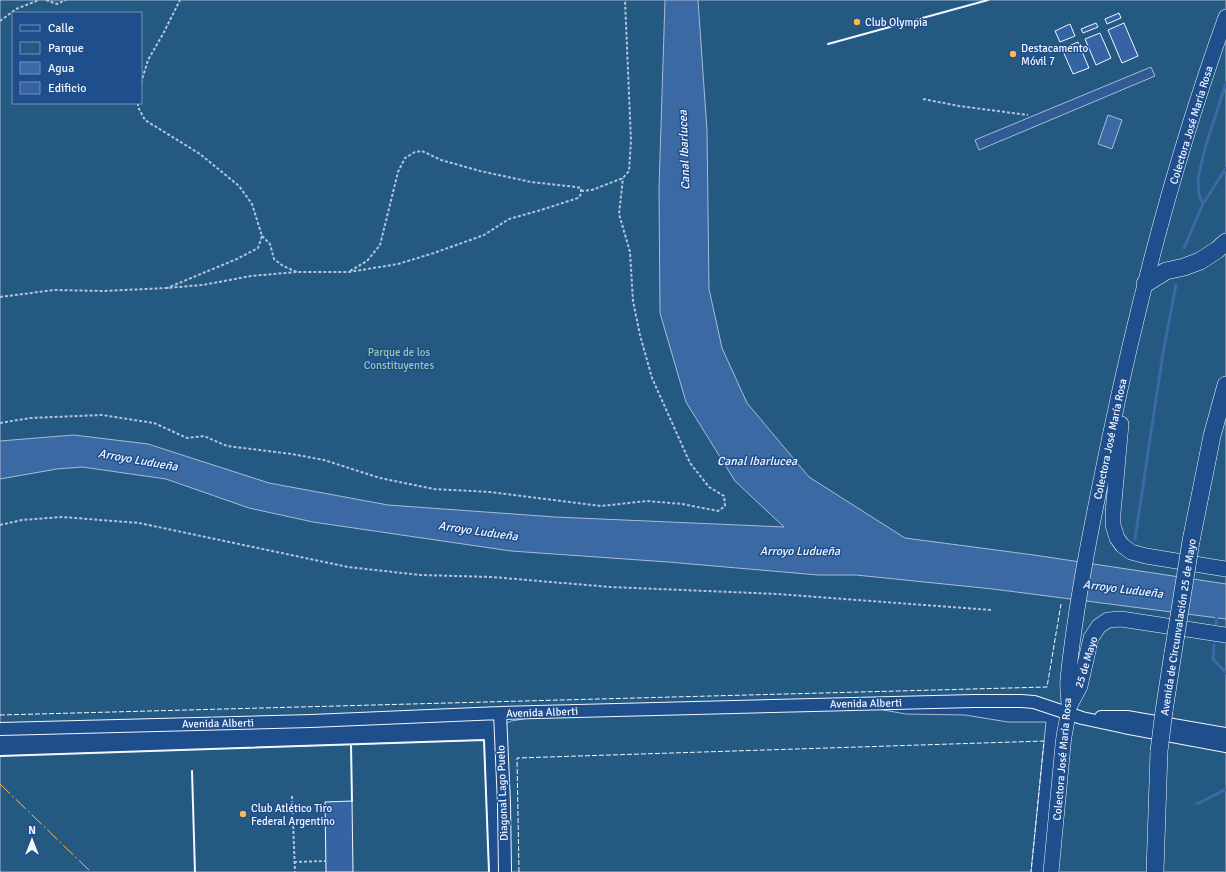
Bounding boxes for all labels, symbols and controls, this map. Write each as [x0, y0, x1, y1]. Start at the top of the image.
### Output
legend [12, 12, 142, 104]
place label: Club Olympia [865, 16, 928, 29]
marker: Club Olympia [852, 17, 862, 27]
text: Calle [48, 21, 74, 36]
text: Parque [48, 41, 84, 56]
place label: Destacamento Móvil 7 [1021, 42, 1089, 68]
marker: Destacamento Móvil 7 [1008, 49, 1018, 59]
text: Agua [48, 61, 74, 76]
street label: Colectora José María Rosa [1167, 64, 1216, 186]
text: Edificio [48, 81, 86, 96]
water label: Canal Ibarlucea [676, 109, 693, 190]
park label: Parque de los Constituyentes [364, 346, 434, 372]
street label: Colectora José María Rosa [1091, 377, 1130, 501]
water label: Arroyo Ludueña [97, 446, 180, 475]
water label: Canal Ibarlucea [717, 454, 798, 469]
water label: Arroyo Ludueña [437, 518, 520, 545]
street label: Avenida de Circunvalación 25 de Mayo [1158, 537, 1199, 716]
water label: Arroyo Ludueña [760, 544, 841, 559]
water label: Arroyo Ludueña [1082, 577, 1165, 602]
street label: 25 de Mayo [1072, 635, 1101, 689]
street label: Avenida Alberti [830, 696, 902, 711]
street label: Colectora José María Rosa [1051, 697, 1074, 821]
street label: Avenida Alberti [506, 705, 578, 720]
street label: Avenida Alberti [182, 716, 254, 731]
street label: Diagonal Lago Puelo [494, 745, 511, 841]
place label: Club Atlético Tiro Federal Argentino [251, 802, 335, 828]
marker: Club Atlético Tiro Federal Argentino [238, 809, 248, 819]
north arrow [12, 820, 52, 860]
text: N [28, 824, 36, 837]

